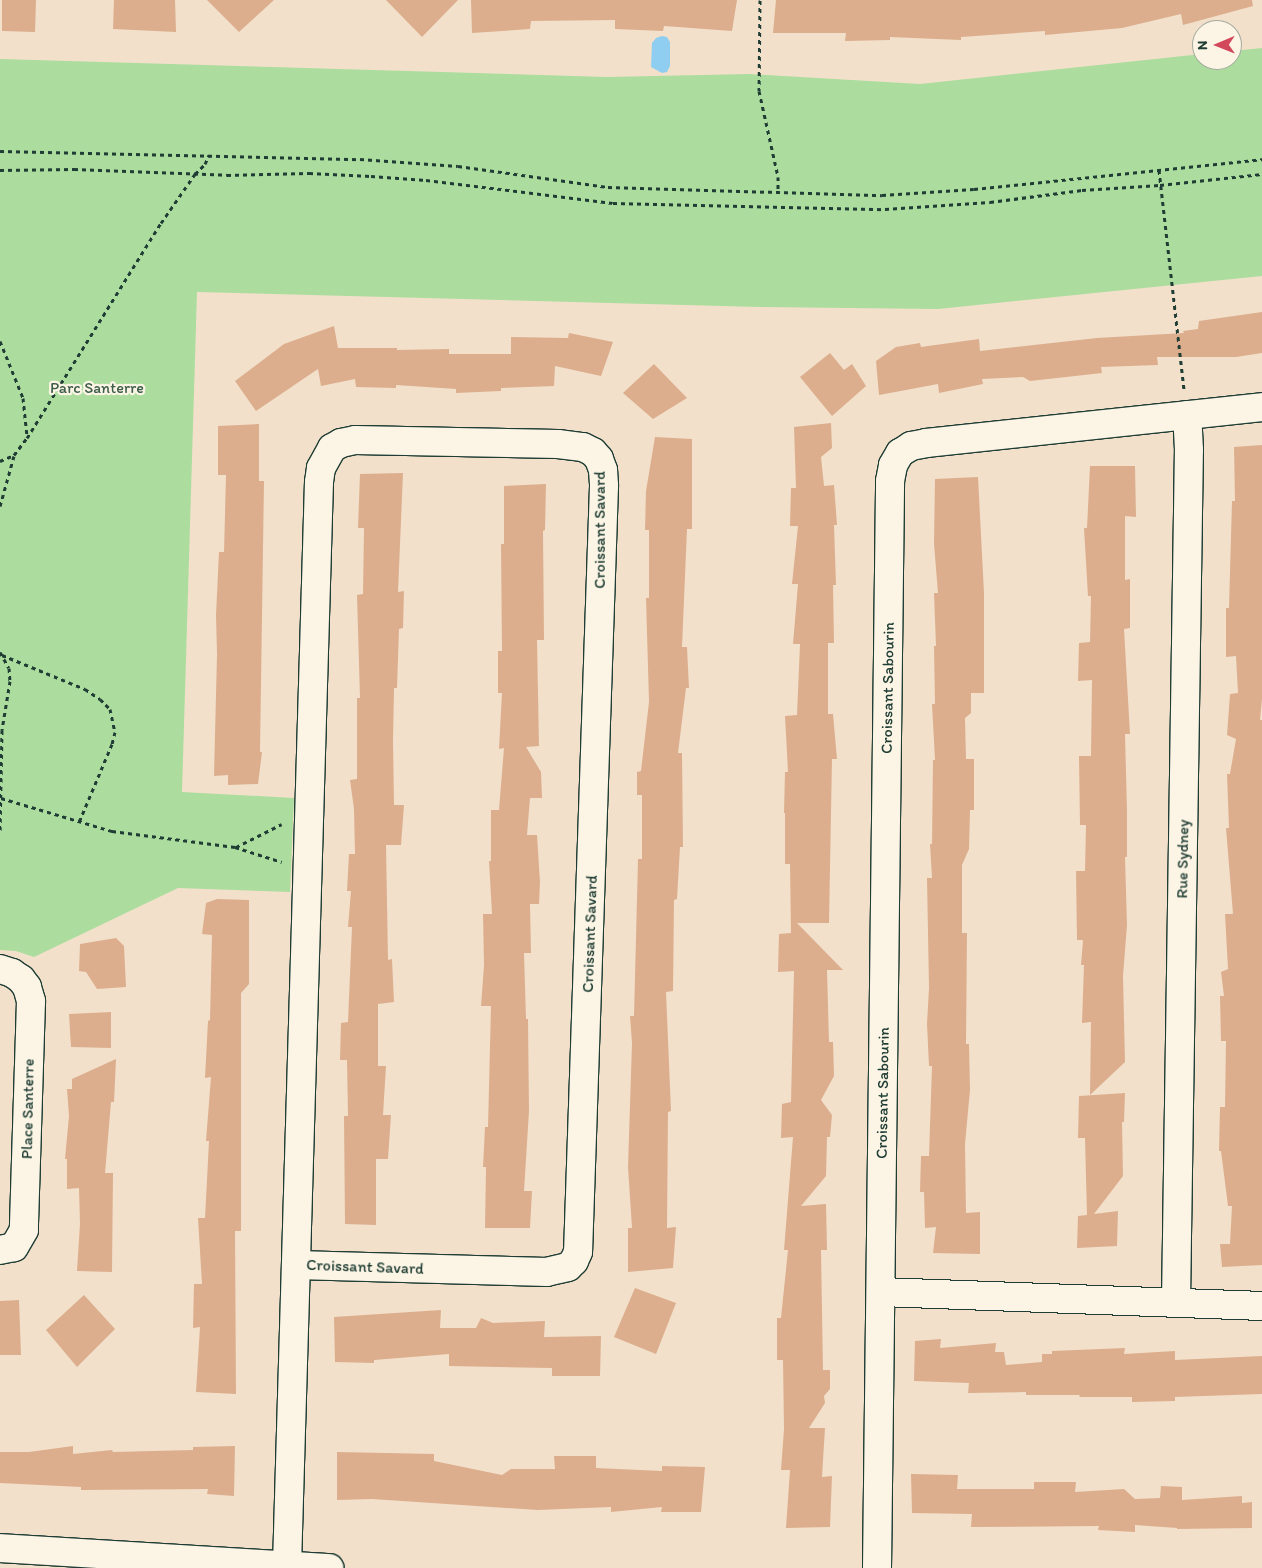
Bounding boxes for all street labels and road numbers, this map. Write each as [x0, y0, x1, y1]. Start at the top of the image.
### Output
street label: Croissant Savard [590, 471, 610, 589]
street label: Croissant Sabourin [877, 622, 899, 754]
street label: Rue Sydney [1173, 819, 1193, 899]
street label: Croissant Savard [578, 875, 602, 993]
street label: Croissant Sabourin [872, 1027, 894, 1159]
street label: Place Santerre [18, 1058, 38, 1160]
street label: Croissant Savard [306, 1255, 424, 1279]

